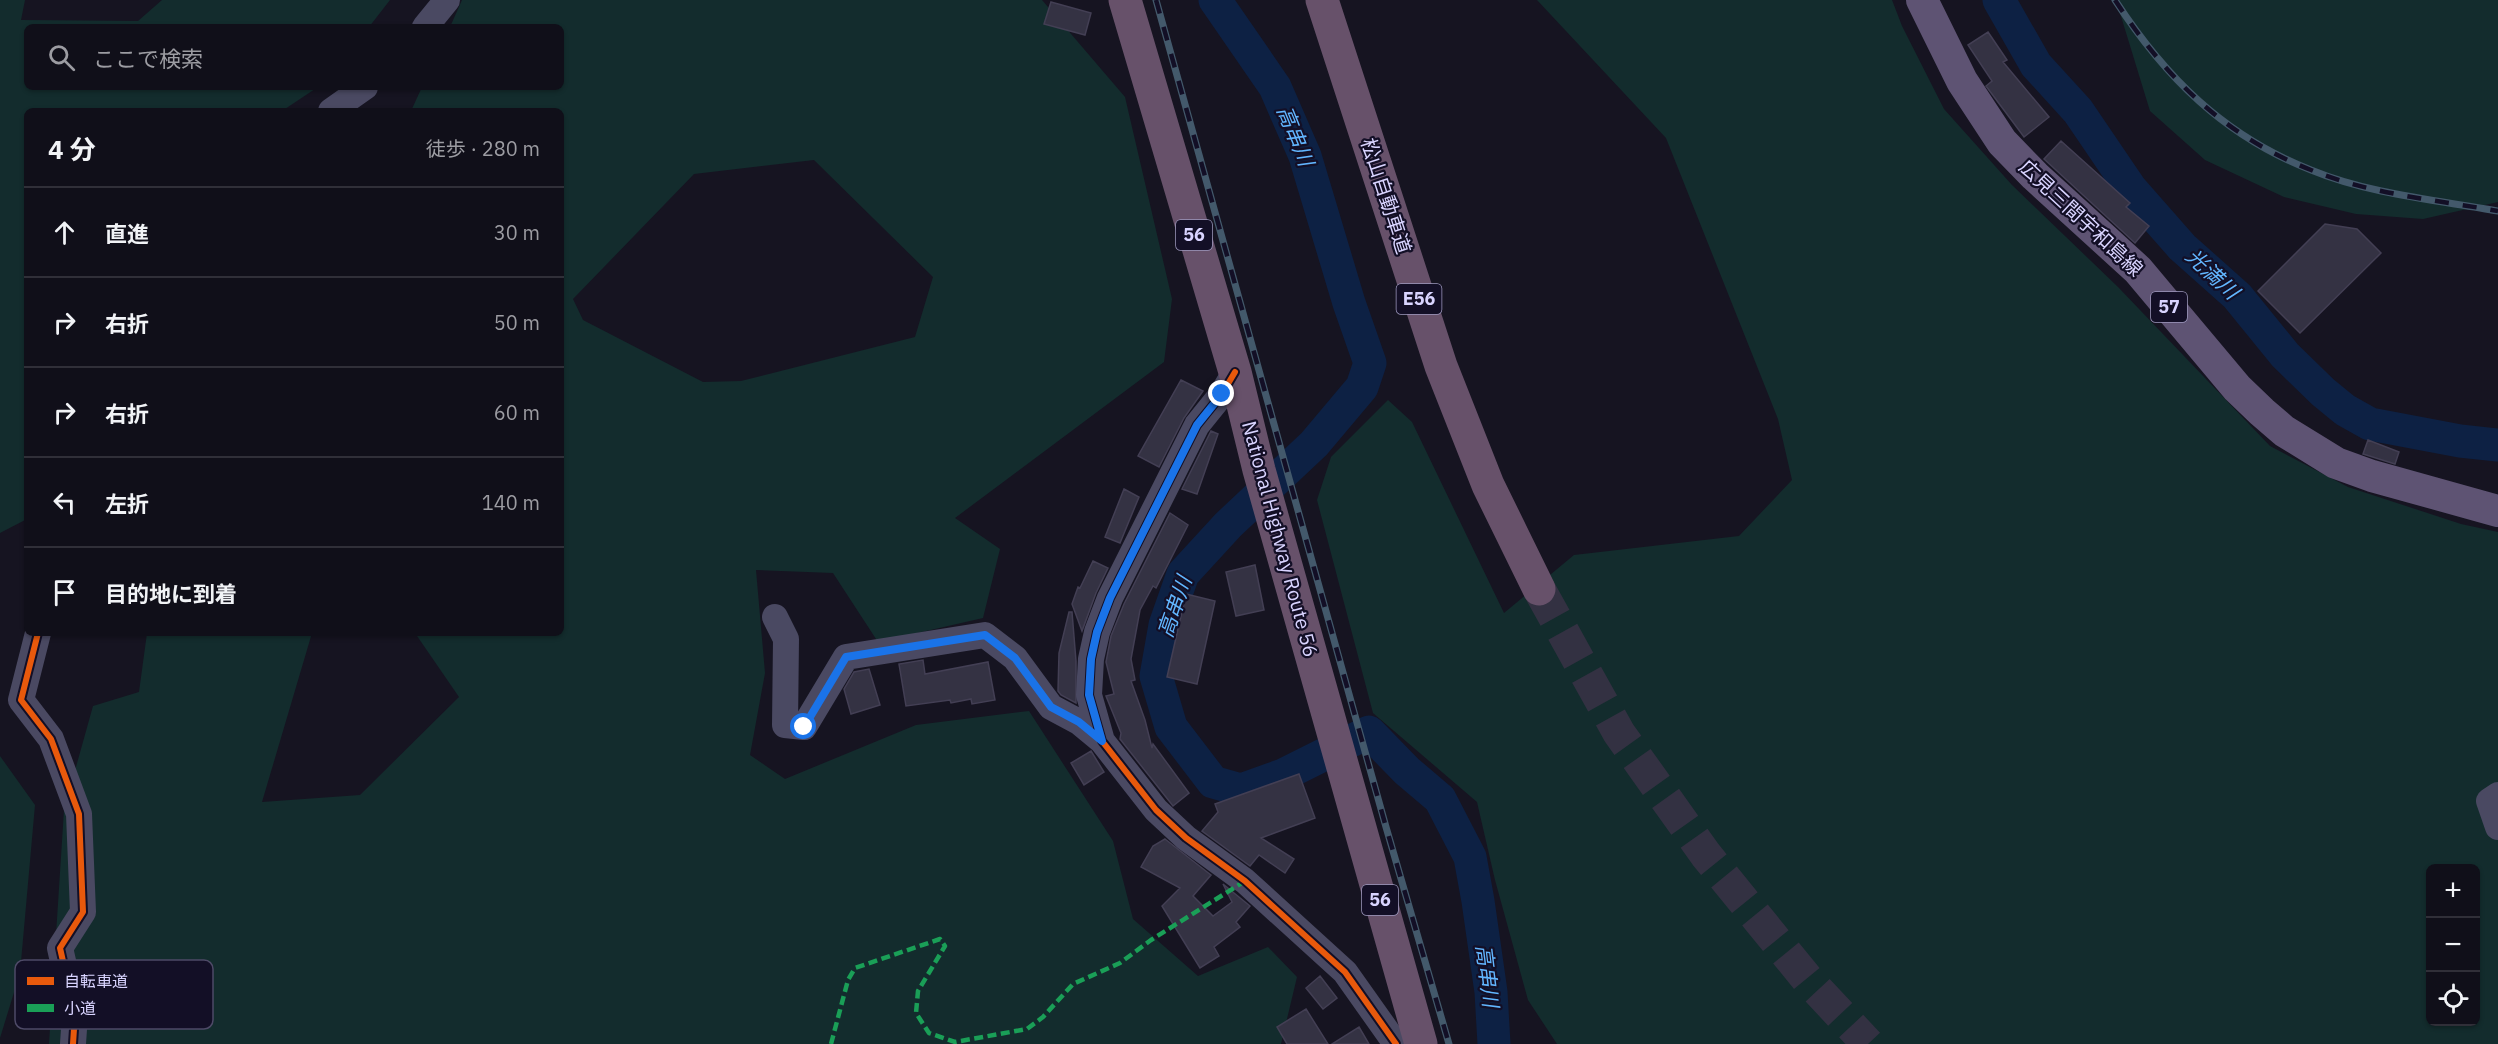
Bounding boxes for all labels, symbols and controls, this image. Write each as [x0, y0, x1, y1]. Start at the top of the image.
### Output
search box [24, 24, 564, 90]
icon: search [45, 41, 78, 74]
text: ここで検索 [93, 44, 203, 73]
water label: 高串川 [1271, 101, 1321, 172]
text: 4 分 [48, 132, 96, 166]
text: 徒歩 · 280 m [426, 135, 540, 162]
street label: 松山自動車道 [1355, 135, 1418, 257]
street label: 広見三間宇和島線 [2014, 153, 2149, 282]
icon: ahead [48, 216, 81, 249]
text: 直進 [105, 219, 149, 248]
text: 30 m [494, 219, 540, 246]
road number: 56 [1176, 220, 1212, 250]
water label: 光満川 [2180, 242, 2247, 306]
road number: E56 [1396, 284, 1442, 314]
road number: 57 [2151, 292, 2187, 322]
icon: right [48, 306, 81, 339]
text: 右折 [105, 309, 149, 338]
text: 50 m [494, 309, 540, 336]
route end [1208, 380, 1234, 406]
icon: right [48, 396, 81, 429]
text: 右折 [105, 399, 149, 428]
text: 60 m [494, 399, 540, 426]
street label: National Highway Route 56 [1236, 418, 1325, 660]
icon: left [48, 486, 81, 519]
text: 左折 [105, 489, 149, 518]
text: 140 m [482, 489, 540, 516]
water label: 高串川 [1151, 570, 1198, 641]
icon: arrive [48, 576, 81, 609]
text: 目的地に到着 [105, 579, 237, 608]
route start [790, 713, 816, 739]
map controls [2426, 864, 2480, 1026]
button: + [2426, 864, 2480, 918]
road number: 56 [1362, 885, 1398, 915]
button: − [2426, 918, 2480, 972]
water label: 高串川 [1470, 943, 1506, 1011]
legend [15, 960, 213, 1029]
text: 自転車道 [64, 971, 128, 991]
button: locate [2426, 972, 2480, 1026]
text: 小道 [64, 998, 96, 1018]

